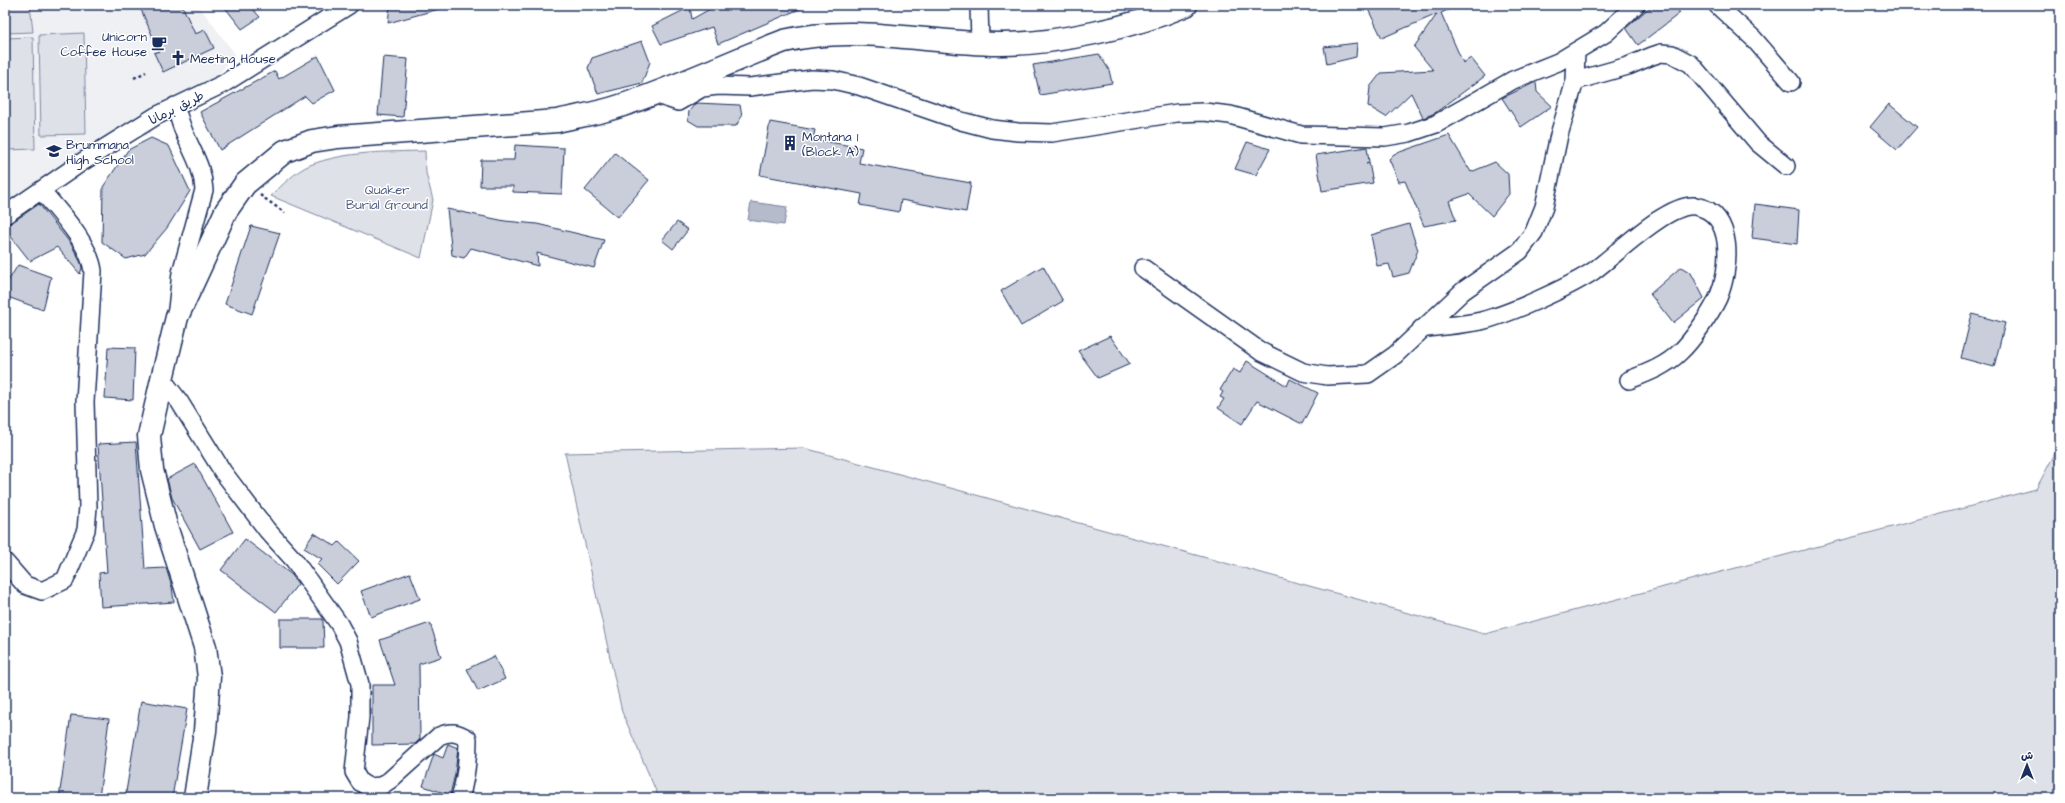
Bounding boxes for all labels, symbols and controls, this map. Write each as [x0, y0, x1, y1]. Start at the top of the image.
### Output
place label: Unicorn Coffee House [60, 28, 147, 61]
cafe icon: Unicorn Coffee House [150, 34, 168, 52]
church icon: Meeting House [169, 49, 187, 67]
place label: Meeting House [190, 50, 276, 69]
street label: طريق برمانا [146, 86, 207, 129]
place label: Montana 1 (Block A) [802, 128, 859, 161]
building icon: Montana 1 (Block A) [781, 134, 799, 152]
place label: Brummana High School [66, 136, 134, 170]
school or university icon: Brummana High School [45, 142, 63, 160]
park label: Quaker Burial Ground [346, 181, 428, 214]
north arrow [2007, 745, 2047, 785]
text: ش [2021, 748, 2033, 763]

